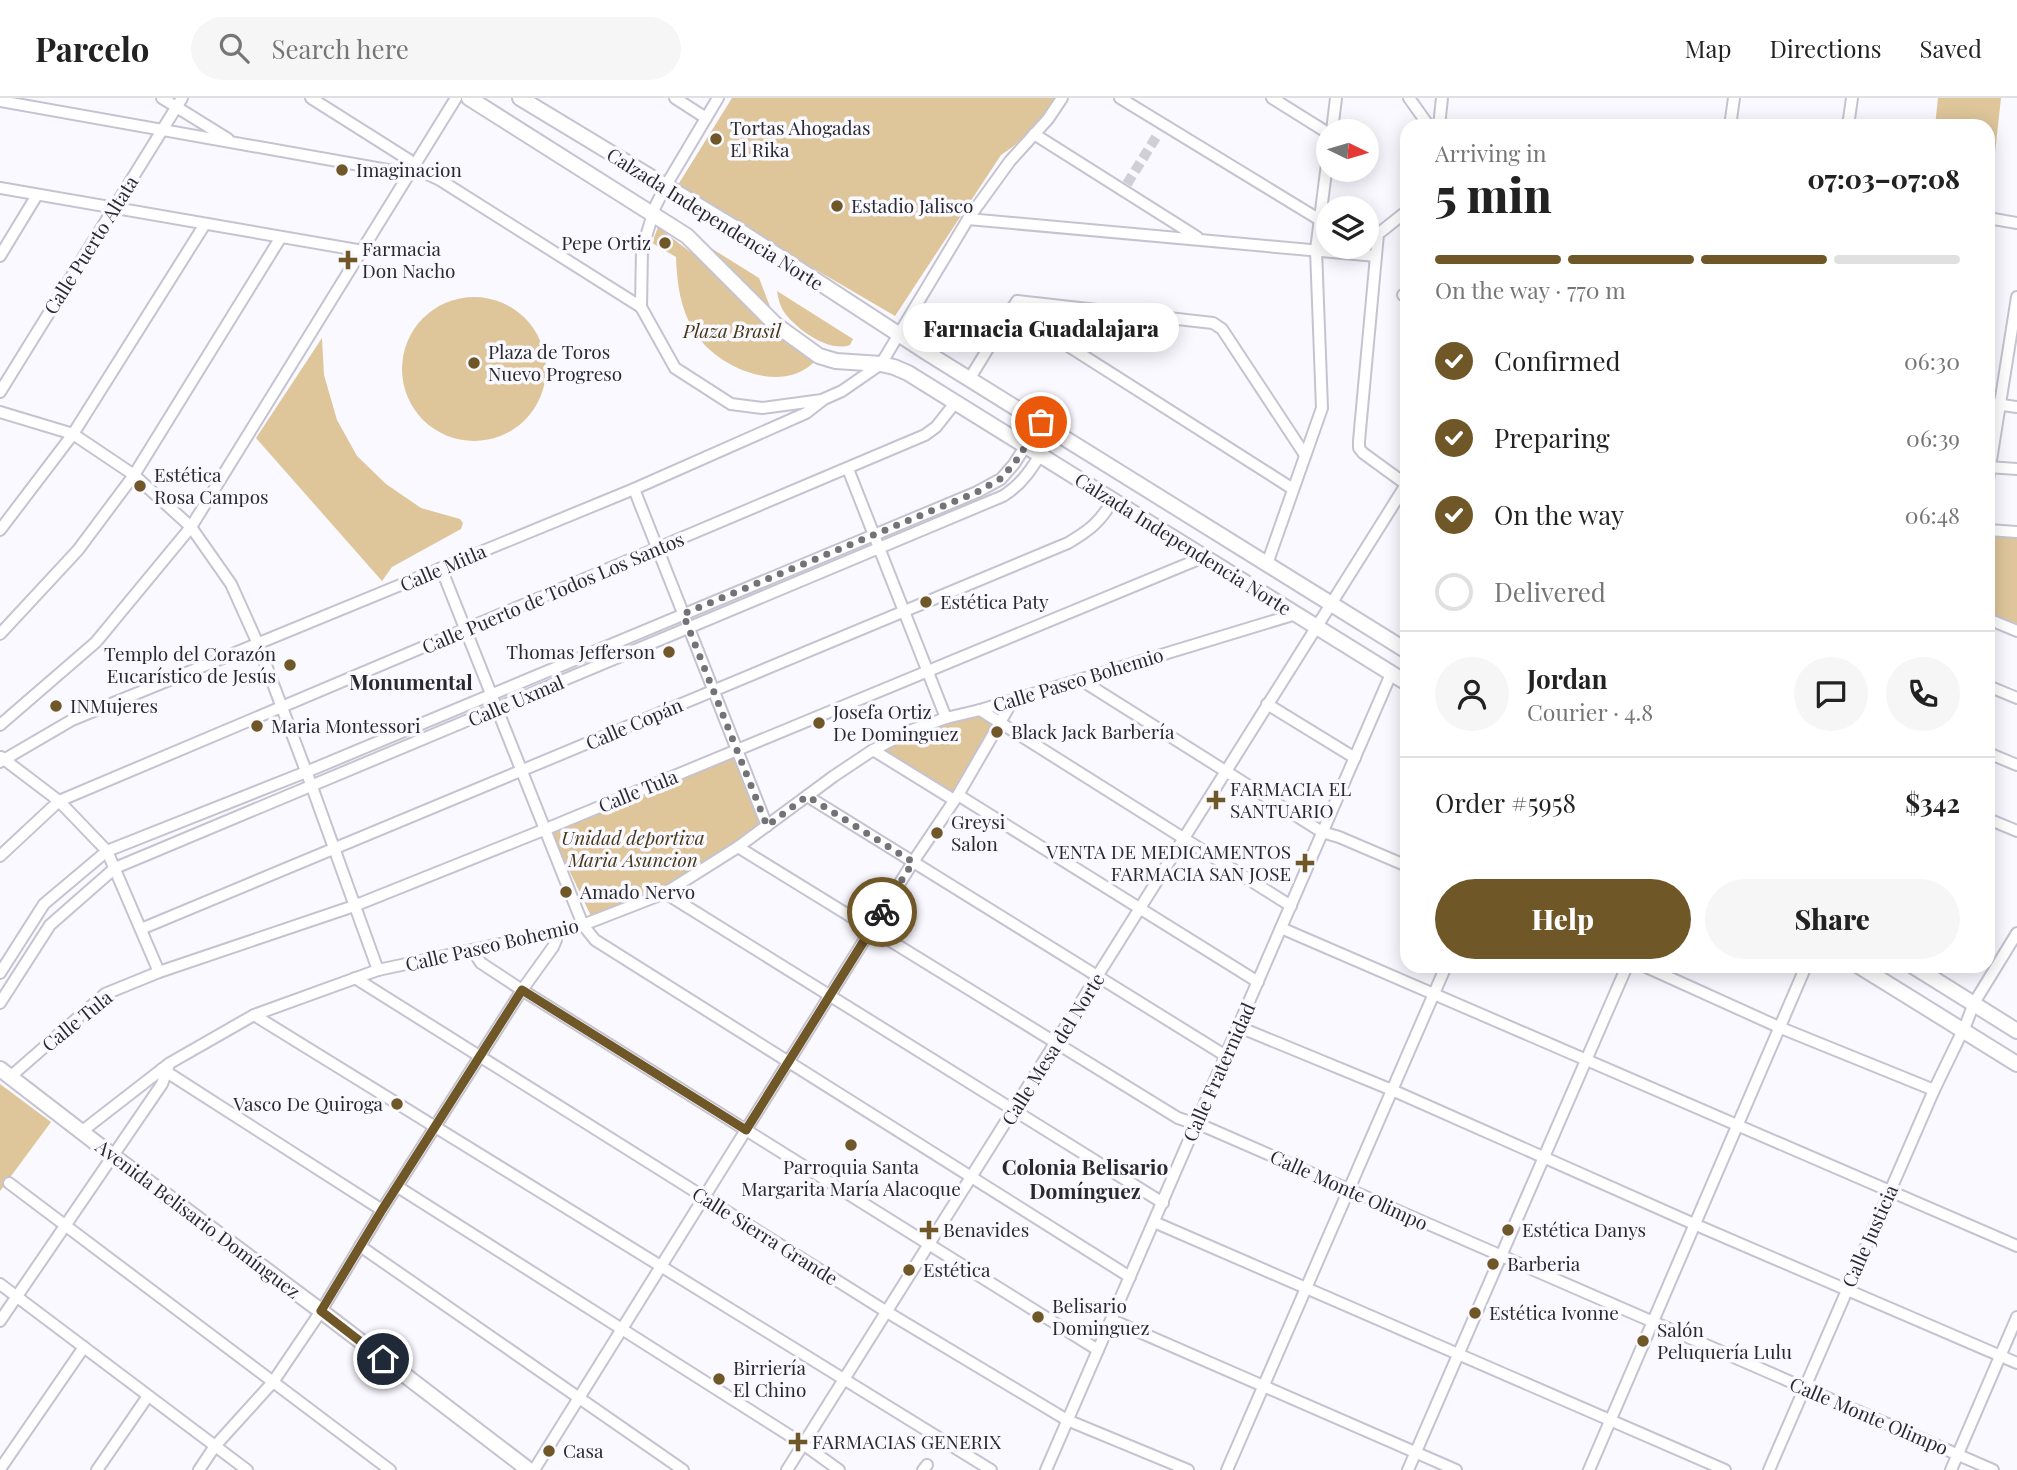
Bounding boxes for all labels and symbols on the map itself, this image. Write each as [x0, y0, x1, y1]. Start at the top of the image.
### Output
place label: Tortas Ahogadas El Rika [730, 114, 870, 162]
north arrow [1316, 119, 1379, 182]
marker: Tortas Ahogadas El Rika [708, 131, 724, 147]
street label: Calzada Independencia Norte [602, 141, 829, 296]
place label: Imaginacion [356, 156, 462, 182]
marker: Imaginacion [334, 162, 350, 178]
street label: Calle Puerto Altata [37, 170, 144, 319]
place label: Estadio Jalisco [851, 192, 973, 218]
marker: Estadio Jalisco [829, 198, 845, 214]
place label: Pepe Ortiz [561, 229, 651, 255]
place label: Farmacia Don Nacho [362, 235, 456, 283]
marker: Pepe Ortiz [657, 235, 673, 251]
marker: Farmacia Don Nacho [340, 252, 356, 268]
callout: Farmacia Guadalajara [903, 303, 1179, 352]
park label: Plaza Brasil [682, 317, 782, 343]
place label: Plaza de Toros Nuevo Progreso [488, 338, 622, 386]
marker: Plaza de Toros Nuevo Progreso [466, 355, 482, 371]
pin [1011, 392, 1071, 452]
place label: Estética Rosa Campos [154, 461, 269, 509]
street label: Calzada Independencia Norte [1070, 466, 1297, 621]
marker: Estética Rosa Campos [132, 478, 148, 494]
street label: Calle Puerto de Todos Los Santos [418, 525, 688, 659]
street label: Calle Mitla [396, 537, 490, 597]
place label: Estética Paty [940, 588, 1049, 614]
marker: Estética Paty [918, 594, 934, 610]
place label: Thomas Jefferson [506, 638, 656, 664]
place label: Templo del Corazón Eucarístico de Jesús [104, 640, 277, 688]
street label: Calle Paseo Bohemio [989, 641, 1166, 717]
marker: Thomas Jefferson [661, 644, 677, 660]
marker: Templo del Corazón Eucarístico de Jesús [282, 657, 298, 673]
district label: Monumental [349, 667, 473, 695]
street label: Calle Uxmal [464, 668, 568, 732]
street label: Calle Copán [581, 691, 687, 755]
place label: INMujeres [70, 692, 158, 718]
marker: INMujeres [48, 698, 64, 714]
place label: Josefa Ortiz De Dominguez [832, 698, 959, 746]
place label: Maria Montessori [271, 712, 421, 738]
marker: Josefa Ortiz De Dominguez [811, 715, 827, 731]
marker: Maria Montessori [249, 718, 265, 734]
place label: Black Jack Barbería [1011, 718, 1175, 744]
marker: Black Jack Barbería [989, 724, 1005, 740]
street label: Calle Tula [594, 762, 682, 818]
place label: FARMACIA EL SANTUARIO [1230, 775, 1351, 823]
marker: FARMACIA EL SANTUARIO [1208, 792, 1224, 808]
place label: Greysi Salon [951, 808, 1006, 856]
park label: Unidad deportiva Maria Asuncion [561, 824, 705, 872]
marker: Greysi Salon [929, 825, 945, 841]
place label: VENTA DE MEDICAMENTOS FARMACIA SAN JOSE [1045, 838, 1291, 886]
marker: VENTA DE MEDICAMENTOS FARMACIA SAN JOSE [1297, 855, 1313, 871]
courier [847, 877, 917, 947]
place label: Amado Nervo [579, 878, 695, 904]
marker: Amado Nervo [558, 884, 574, 900]
street label: Calle Paseo Bohemio [403, 911, 581, 977]
street label: Calle Mesa del Norte [995, 967, 1110, 1130]
street label: Calle Tula [36, 984, 117, 1057]
street label: Calle Fraternidad [1176, 998, 1260, 1145]
place label: Vasco De Quiroga [232, 1090, 384, 1116]
marker: Vasco De Quiroga [389, 1096, 405, 1112]
street label: Avenida Belisario Domínguez [90, 1132, 306, 1304]
marker: Parroquia Santa Margarita María Alacoque [843, 1137, 859, 1153]
street label: Calle Monte Olimpo [1267, 1143, 1432, 1235]
district label: Colonia Belisario Domínguez [1002, 1152, 1168, 1204]
place label: Parroquia Santa Margarita María Alacoque [741, 1153, 961, 1201]
street label: Calle Sierra Grande [688, 1180, 843, 1290]
street label: Calle Justicia [1835, 1180, 1903, 1291]
place label: Benavides [943, 1216, 1029, 1242]
place label: Estética Danys [1522, 1216, 1646, 1242]
marker: Benavides [921, 1222, 937, 1238]
marker: Estética Danys [1500, 1222, 1516, 1238]
place label: Barberia [1507, 1250, 1581, 1276]
place label: Estética [923, 1256, 991, 1282]
marker: Barberia [1485, 1256, 1501, 1272]
marker: Estética [901, 1262, 917, 1278]
place label: Belisario Dominguez [1052, 1292, 1149, 1340]
place label: Estética Ivonne [1489, 1299, 1619, 1325]
marker: Estética Ivonne [1467, 1305, 1483, 1321]
marker: Belisario Dominguez [1030, 1309, 1046, 1325]
place label: Salón Peluquería Lulu [1657, 1316, 1792, 1364]
pin [353, 1329, 413, 1389]
marker: Salón Peluquería Lulu [1635, 1333, 1651, 1349]
place label: Birriería El Chino [733, 1354, 806, 1402]
street label: Calle Monte Olimpo [1786, 1370, 1953, 1460]
marker: Birriería El Chino [711, 1371, 727, 1387]
place label: FARMACIAS GENERIX [812, 1428, 1001, 1454]
marker: FARMACIAS GENERIX [790, 1434, 806, 1450]
place label: Casa [563, 1437, 604, 1463]
marker: Casa [541, 1443, 557, 1459]

